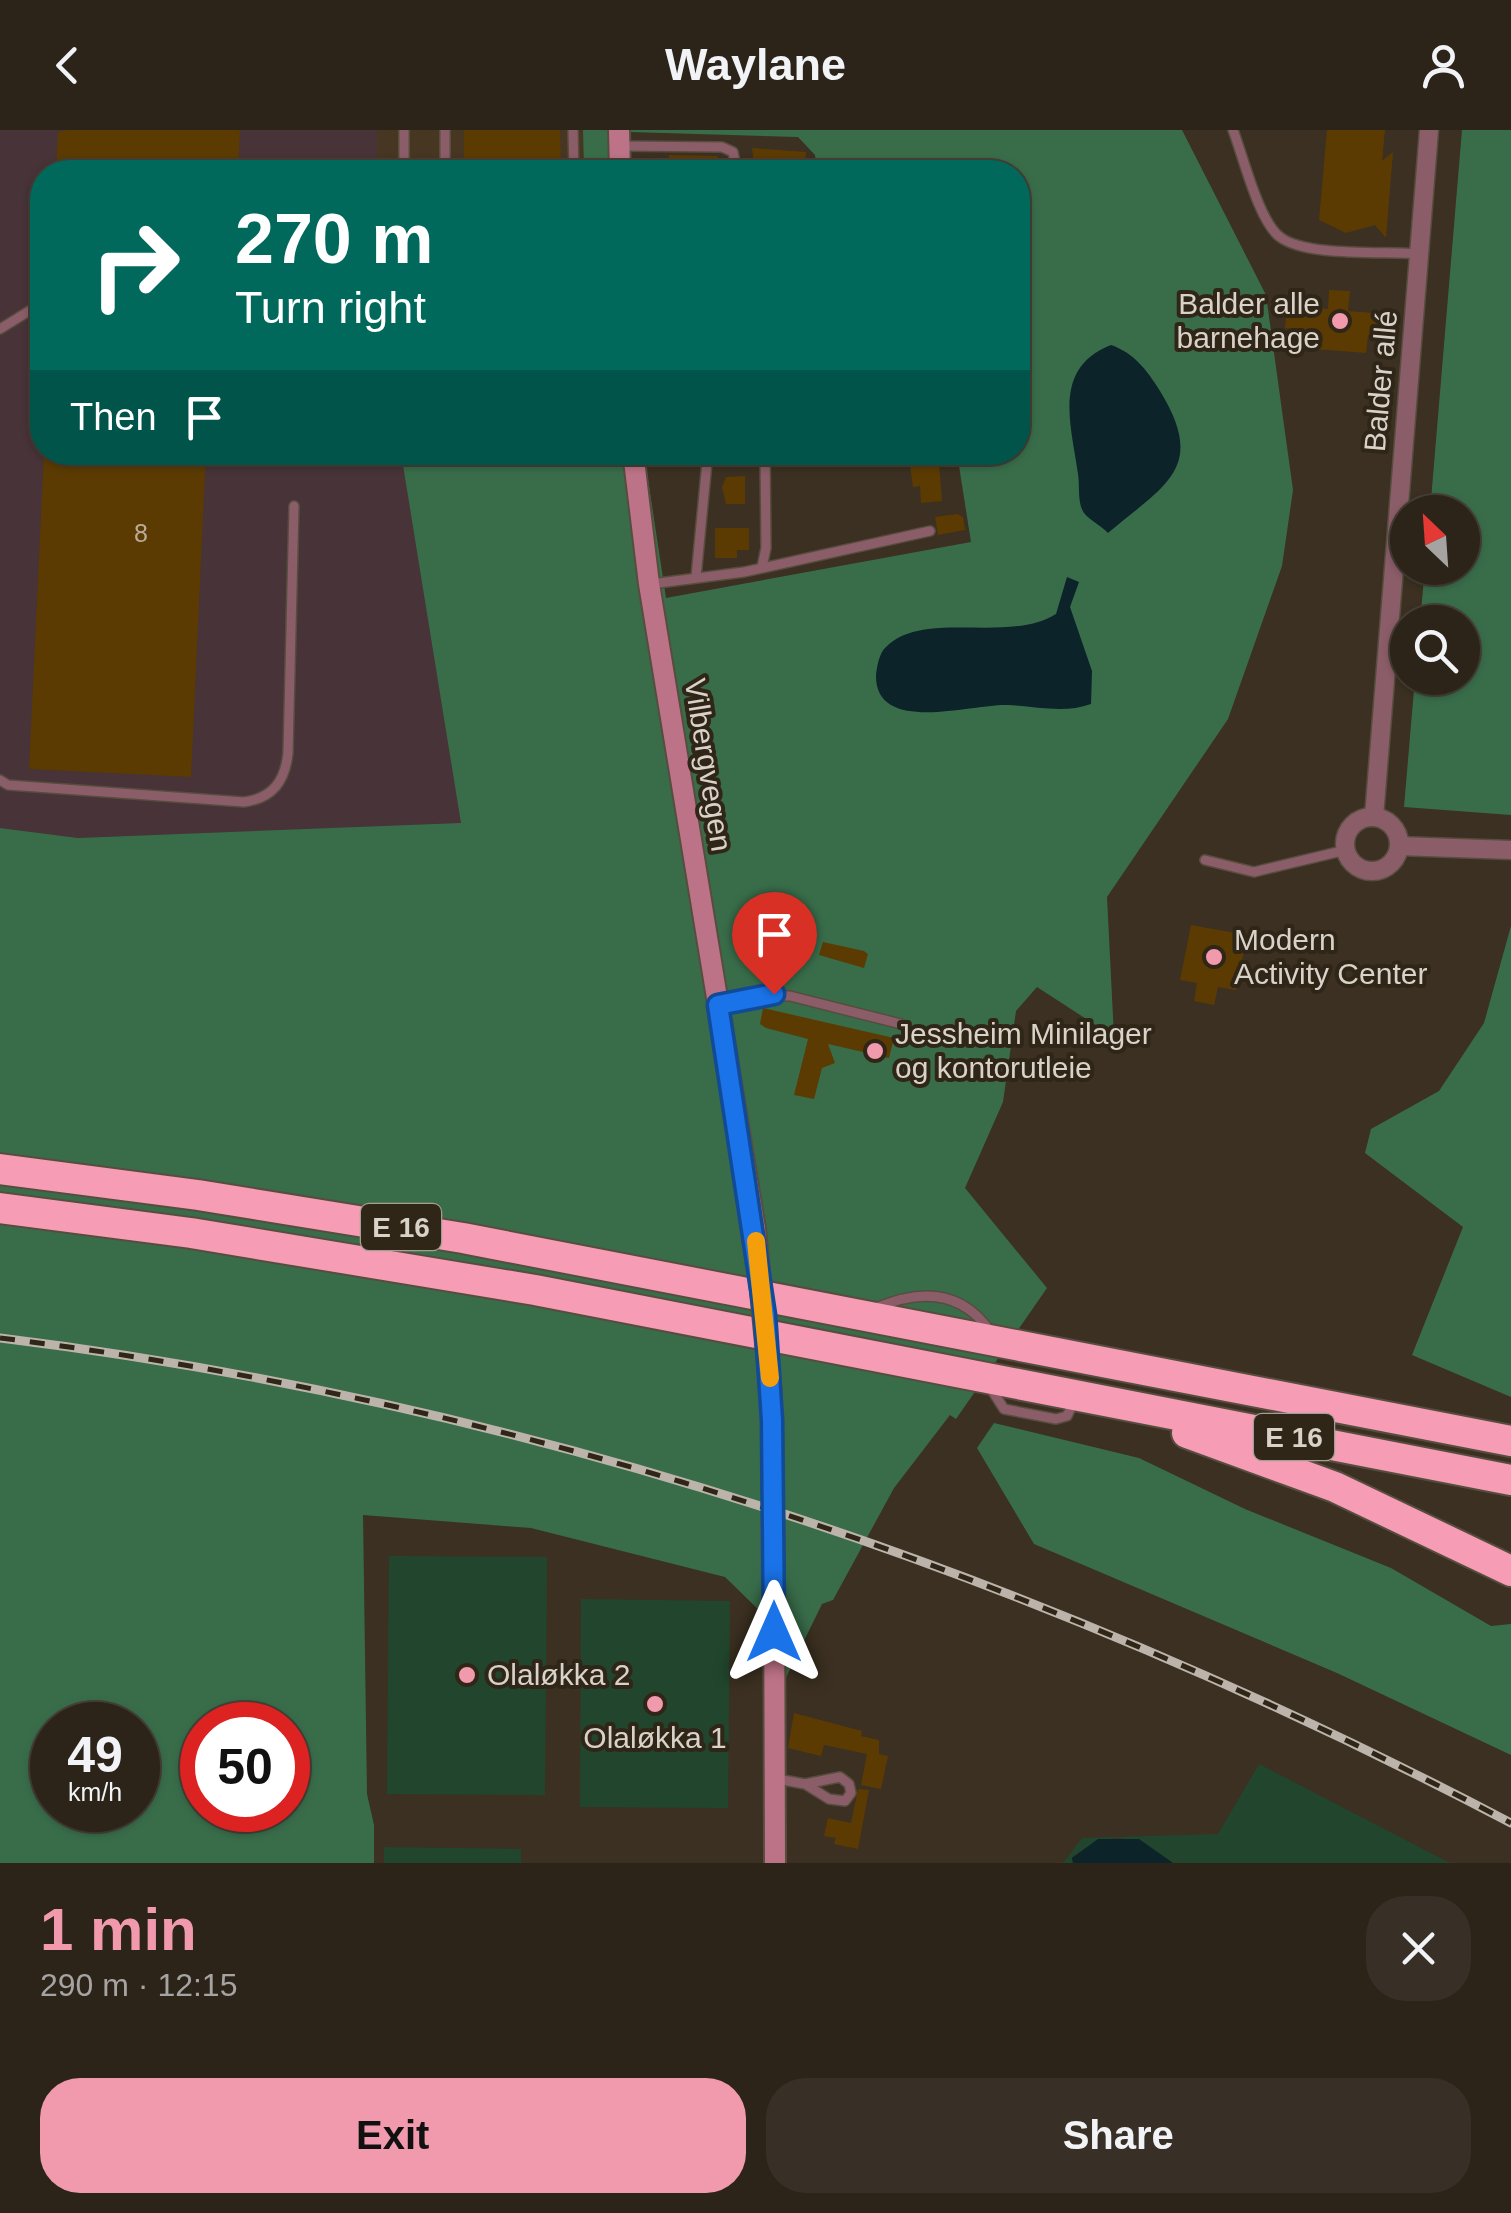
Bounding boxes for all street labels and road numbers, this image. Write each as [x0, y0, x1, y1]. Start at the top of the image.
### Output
street label: Balder allé [1358, 309, 1403, 453]
street label: Vilbergvegen [679, 676, 738, 854]
road number: E 16 [361, 1204, 441, 1250]
road number: E 16 [1254, 1414, 1334, 1460]

